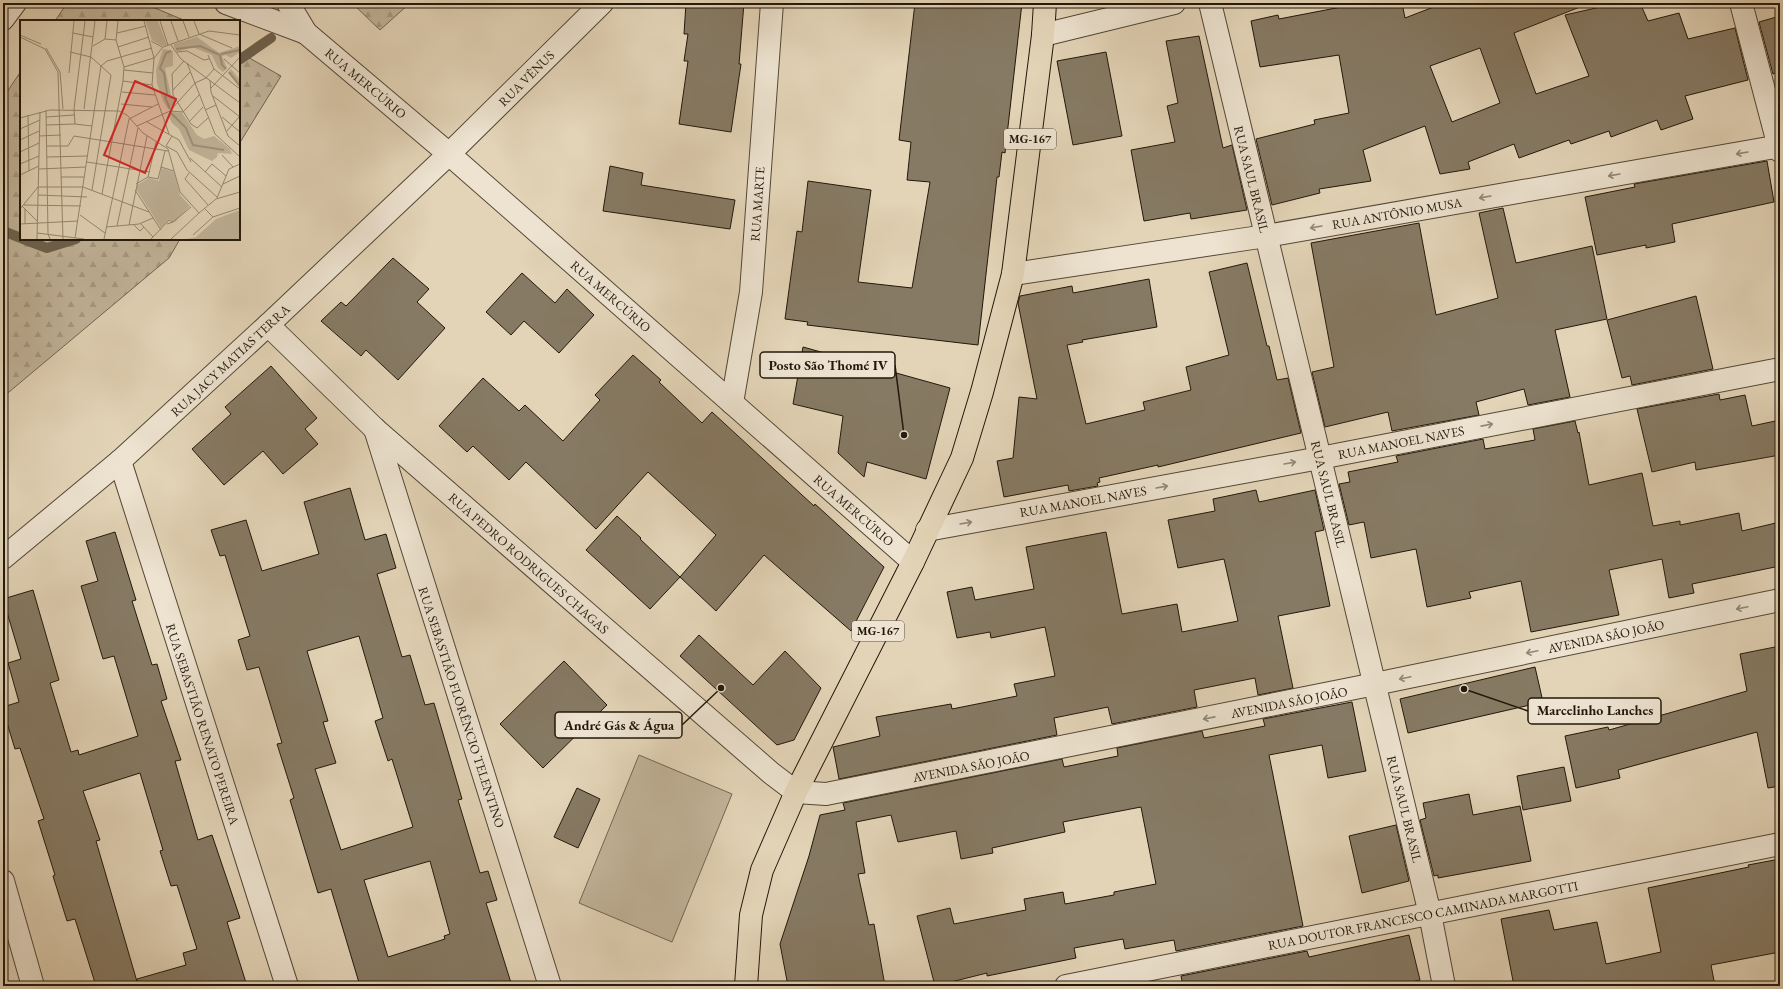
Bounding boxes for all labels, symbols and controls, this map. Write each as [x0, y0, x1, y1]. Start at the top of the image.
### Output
inset map [20, 20, 240, 240]
street label: RUA MERCÚRIO [321, 44, 410, 122]
street label: RUA VÊNUS [495, 47, 558, 110]
street label: RUA SAUL BRASIL [1230, 124, 1273, 235]
road number: MG-167 [1004, 129, 1056, 149]
one-way arrow [1735, 149, 1748, 157]
street label: RUA MARTE [746, 166, 769, 242]
one-way arrow [1607, 171, 1620, 179]
street label: RUA ANTÔNIO MUSA [1331, 194, 1464, 233]
one-way arrow [1479, 194, 1492, 202]
one-way arrow [1310, 223, 1323, 231]
street label: RUA MERCÚRIO [567, 257, 654, 336]
street label: RUA JACY MATIAS TERRA [167, 300, 294, 420]
callout: Posto São Thomé IV [760, 352, 895, 378]
text: Posto São Thomé IV [768, 356, 888, 374]
one-way arrow [1480, 421, 1493, 429]
street label: RUA MANOEL NAVES [1336, 422, 1466, 463]
street label: RUA SAUL BRASIL [1307, 439, 1350, 550]
one-way arrow [1283, 459, 1296, 467]
street label: RUA MERCÚRIO [810, 471, 897, 550]
street label: RUA MANOEL NAVES [1018, 482, 1148, 521]
one-way arrow [1156, 482, 1169, 490]
street label: RUA PEDRO RODRIGUES CHAGAS [445, 489, 612, 638]
one-way arrow [959, 519, 972, 527]
street label: RUA SEBASTIÃO FLORÊNCIO TELENTINO [414, 584, 509, 830]
one-way arrow [1736, 604, 1749, 612]
street label: AVENIDA SÃO JOÃO [1545, 616, 1666, 657]
street label: RUA SEBASTIÃO RENATO PEREIRA [162, 621, 243, 828]
road number: MG-167 [852, 621, 904, 641]
one-way arrow [1526, 648, 1539, 656]
one-way arrow [1399, 675, 1412, 683]
street label: AVENIDA SÃO JOÃO [1228, 683, 1349, 722]
callout: Marcelinho Lanches [1528, 698, 1661, 724]
text: Marcelinho Lanches [1537, 701, 1653, 719]
callout: André Gás & Água [555, 712, 682, 738]
one-way arrow [1203, 714, 1216, 722]
text: André Gás & Água [563, 716, 675, 734]
street label: AVENIDA SÃO JOÃO [910, 747, 1031, 786]
street label: RUA SAUL BRASIL [1383, 754, 1426, 865]
street label: RUA DOUTOR FRANCESCO CAMINADA MARGOTTI [1267, 877, 1580, 954]

